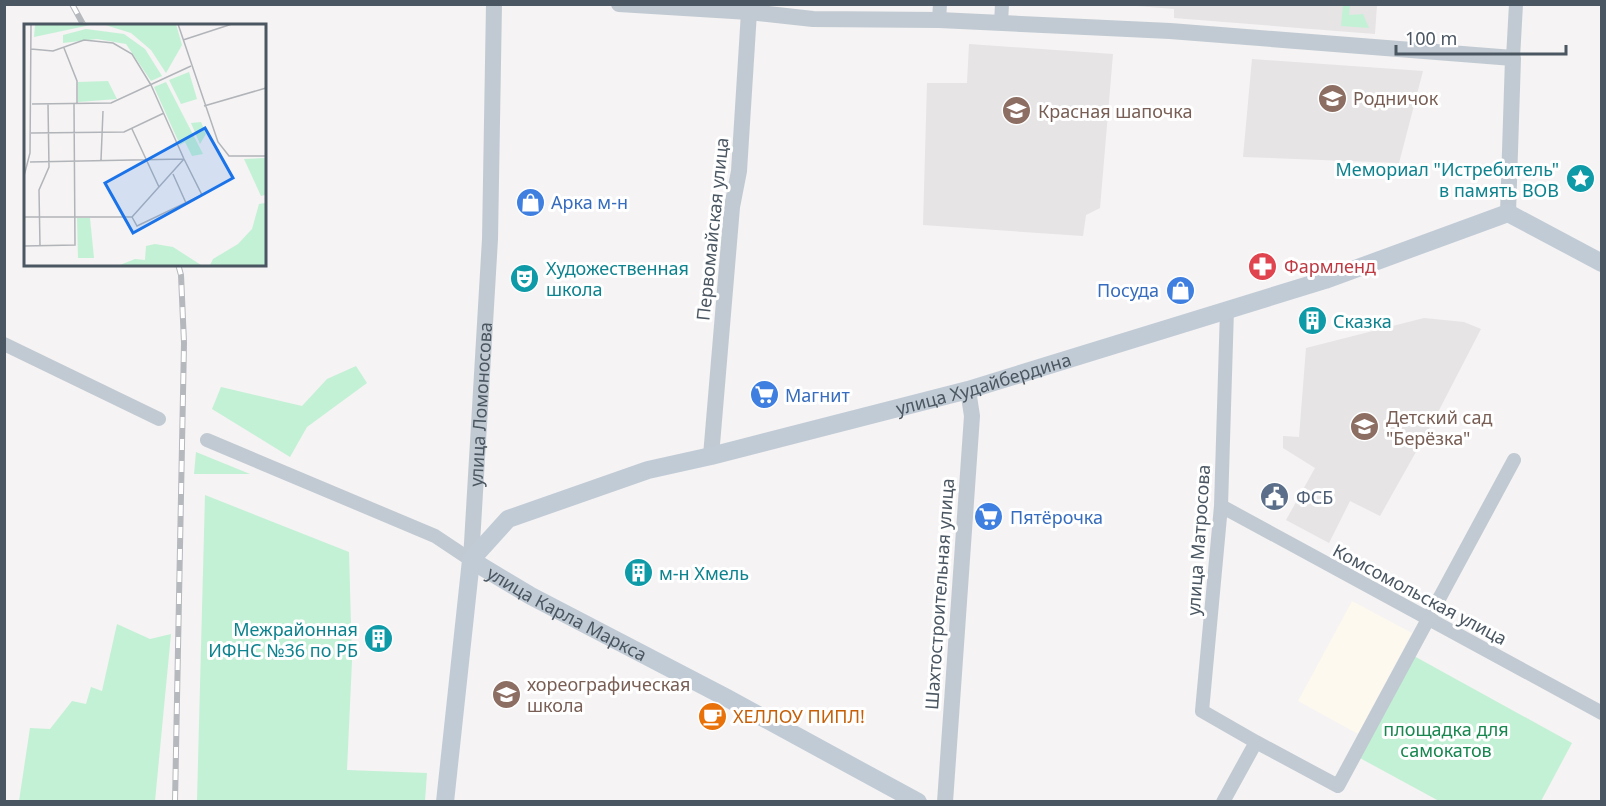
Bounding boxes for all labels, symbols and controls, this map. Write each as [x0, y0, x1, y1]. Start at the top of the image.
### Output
scale bar [1396, 18, 1566, 56]
inset map [24, 24, 266, 266]
text: 100 m [1405, 26, 1457, 50]
school or university icon: Родничок [1316, 82, 1348, 114]
place label: Родничок [1353, 86, 1439, 110]
school or university icon: Красная шапочка [1001, 95, 1033, 127]
place label: Красная шапочка [1038, 99, 1193, 123]
street label: Первомайская улица [690, 136, 734, 322]
place label: Мемориал "Истребитель" в память ВОВ [1335, 157, 1559, 202]
place icon: Мемориал "Истребитель" в память ВОВ [1564, 163, 1596, 195]
shop icon: Арка м-н [514, 186, 546, 218]
place label: Арка м-н [551, 190, 628, 214]
pharmacy icon: Фармленд [1247, 250, 1279, 282]
place label: Фармленд [1284, 254, 1376, 278]
place label: Художественная школа [546, 256, 689, 301]
theatre icon: Художественная школа [509, 262, 541, 294]
shop icon: Посуда [1164, 274, 1196, 306]
place label: Посуда [1097, 278, 1159, 302]
building icon: Сказка [1296, 305, 1328, 337]
place label: Сказка [1333, 309, 1392, 333]
street label: улица Ломоносова [463, 321, 497, 487]
street label: улица Худайбердина [893, 347, 1074, 420]
supermarket icon: Магнит [748, 379, 780, 411]
place label: Магнит [785, 383, 850, 407]
place label: Детский сад "Берёзка" [1386, 405, 1492, 450]
school or university icon: Детский сад "Берёзка" [1349, 411, 1381, 443]
street label: улица Матросова [1181, 464, 1215, 616]
street label: Шахтостроительная улица [919, 477, 959, 711]
public building icon: ФСБ [1259, 481, 1291, 513]
place label: ФСБ [1296, 485, 1333, 509]
supermarket icon: Пятёрочка [973, 501, 1005, 533]
place label: Пятёрочка [1010, 505, 1103, 529]
street label: Комсомольская улица [1329, 538, 1511, 650]
building icon: м-н Хмель [622, 557, 654, 589]
street label: улица Карла Маркса [483, 560, 651, 666]
place label: м-н Хмель [659, 561, 749, 585]
place label: Межрайонная ИФНС №36 по РБ [208, 617, 358, 662]
building icon: Межрайонная ИФНС №36 по РБ [363, 623, 395, 655]
place label: хореографическая школа [527, 672, 690, 717]
school or university icon: хореографическая школа [490, 678, 522, 710]
cafe icon: ХЕЛЛОУ ПИПЛ! [696, 700, 728, 732]
place label: ХЕЛЛОУ ПИПЛ! [733, 704, 865, 728]
park label: площадка для самокатов [1383, 717, 1509, 762]

